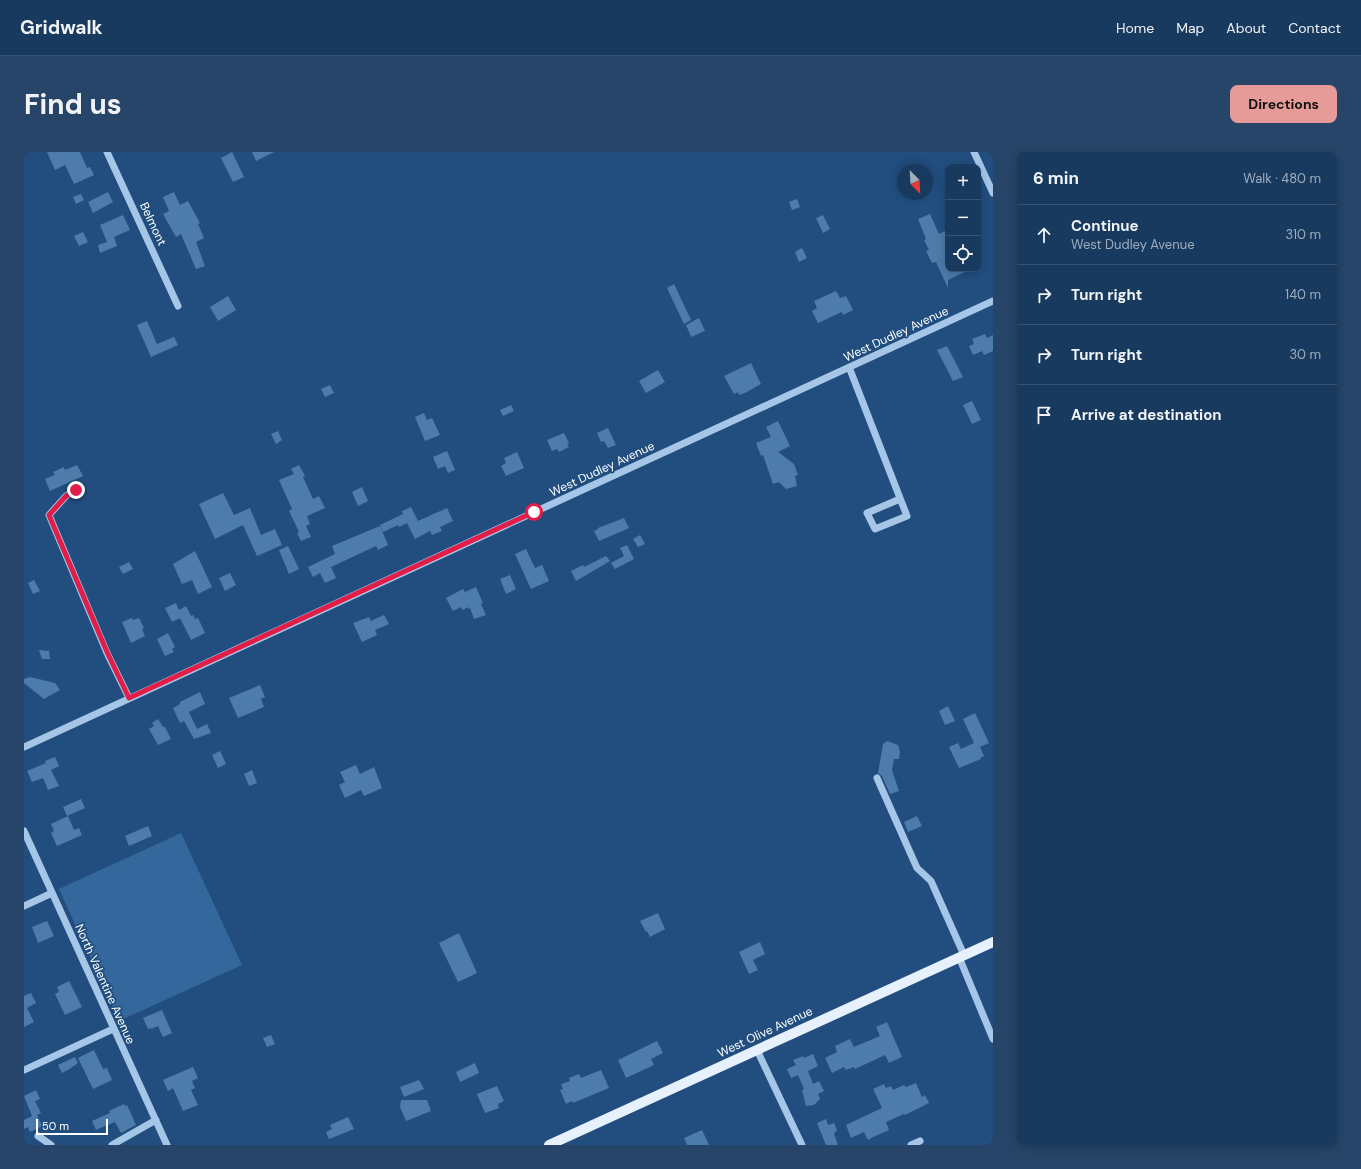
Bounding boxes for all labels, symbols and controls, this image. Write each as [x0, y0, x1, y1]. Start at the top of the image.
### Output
text: Gridwalk [20, 15, 102, 40]
text: Home [1116, 19, 1154, 37]
text: Map [1176, 19, 1204, 37]
text: About [1226, 19, 1266, 37]
text: Contact [1288, 19, 1341, 37]
button: Directions [1230, 85, 1337, 123]
text: Find us [24, 86, 122, 123]
north arrow [897, 164, 933, 200]
map controls [945, 164, 981, 272]
button: + [945, 164, 981, 200]
text: 6 min [1033, 167, 1079, 189]
text: Walk · 480 m [1243, 170, 1321, 187]
street label: Belmont [136, 200, 170, 249]
button: − [945, 200, 981, 236]
text: Continue [1071, 216, 1139, 236]
icon: ahead [1033, 224, 1055, 246]
text: 310 m [1286, 226, 1321, 243]
button: locate [945, 236, 981, 272]
text: West Dudley Avenue [1071, 236, 1195, 253]
icon: right [1033, 284, 1055, 306]
text: Turn right [1071, 285, 1142, 305]
text: 140 m [1285, 286, 1321, 303]
street label: West Dudley Avenue [841, 303, 951, 365]
icon: right [1033, 344, 1055, 366]
text: Turn right [1071, 345, 1142, 365]
text: 30 m [1289, 346, 1321, 363]
icon: arrive [1033, 404, 1055, 426]
text: Arrive at destination [1071, 405, 1222, 425]
street label: West Dudley Avenue [547, 438, 657, 500]
route end [67, 481, 85, 499]
route start [525, 503, 543, 521]
street label: North Valentine Avenue [71, 921, 139, 1047]
street label: West Olive Avenue [715, 1003, 815, 1061]
scale bar [36, 1117, 108, 1136]
text: 50 m [42, 1119, 69, 1133]

